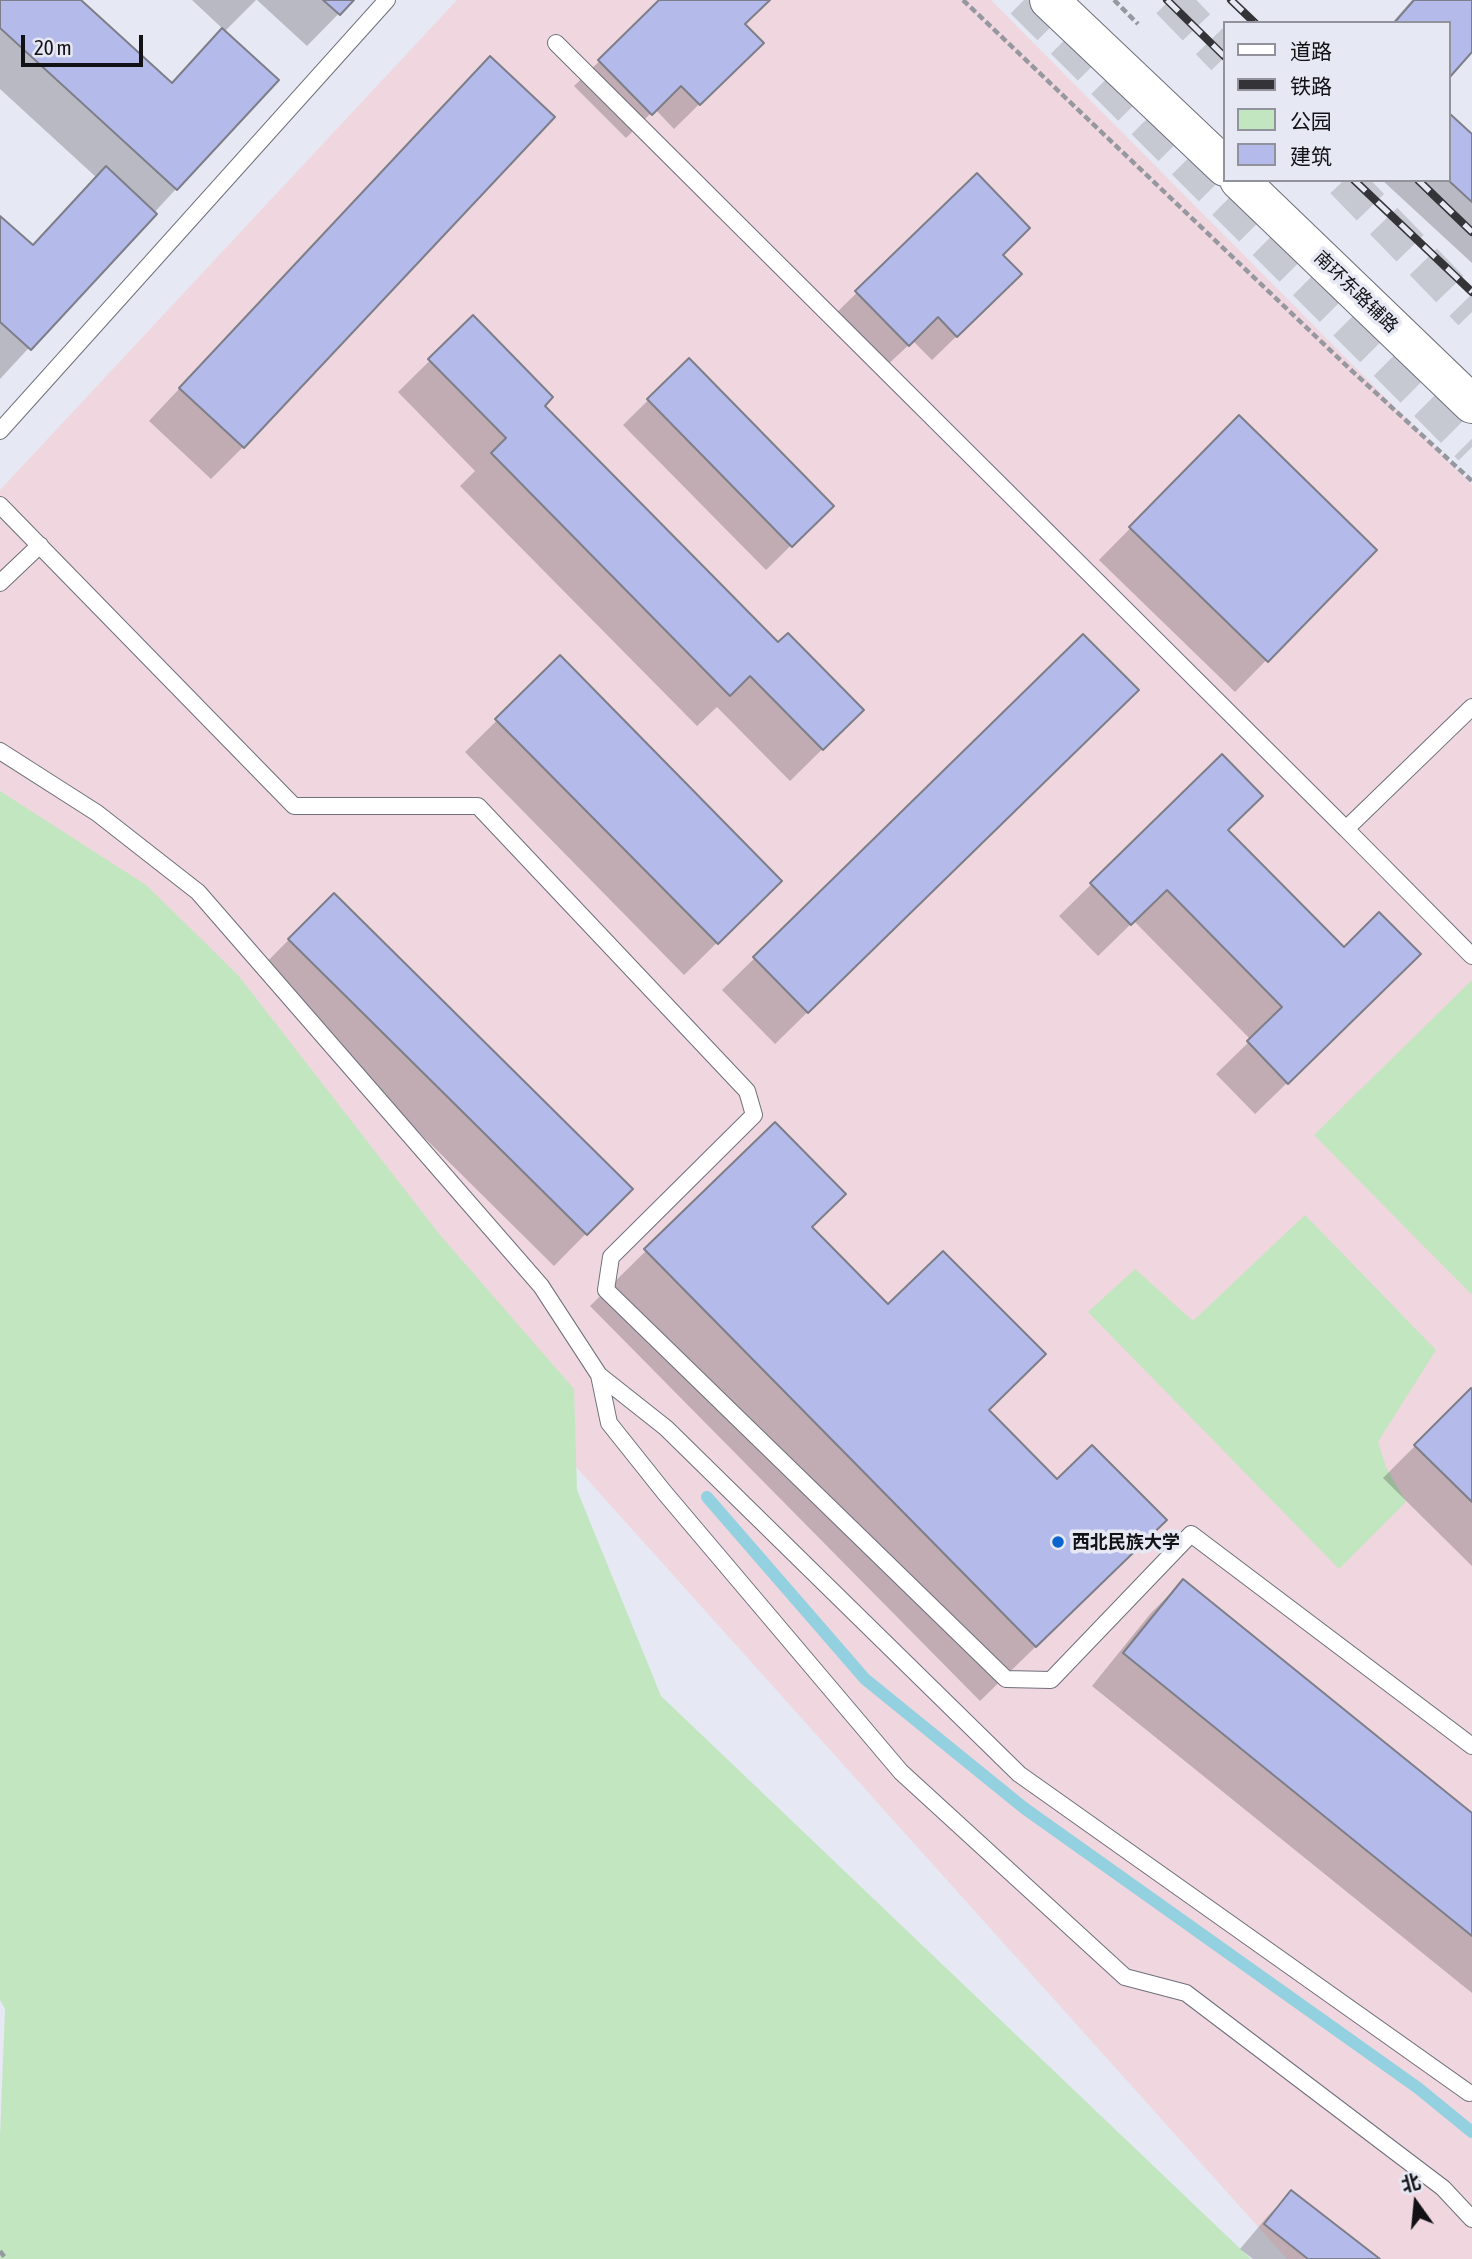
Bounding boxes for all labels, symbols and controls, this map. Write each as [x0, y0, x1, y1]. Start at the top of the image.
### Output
scale bar [24, 21, 147, 65]
legend [1224, 21, 1451, 182]
text: 20 m [34, 35, 72, 59]
text: 道路 [1290, 39, 1332, 63]
text: 铁路 [1290, 74, 1332, 98]
text: 公园 [1290, 109, 1332, 133]
text: 建筑 [1290, 144, 1332, 168]
street label: 南环东路辅路 [1310, 247, 1402, 337]
place label: 西北民族大学 [1072, 1531, 1180, 1553]
marker: 西北民族大学 [1050, 1534, 1066, 1550]
north arrow [1381, 2168, 1451, 2238]
text: 北 [1399, 2170, 1423, 2196]

